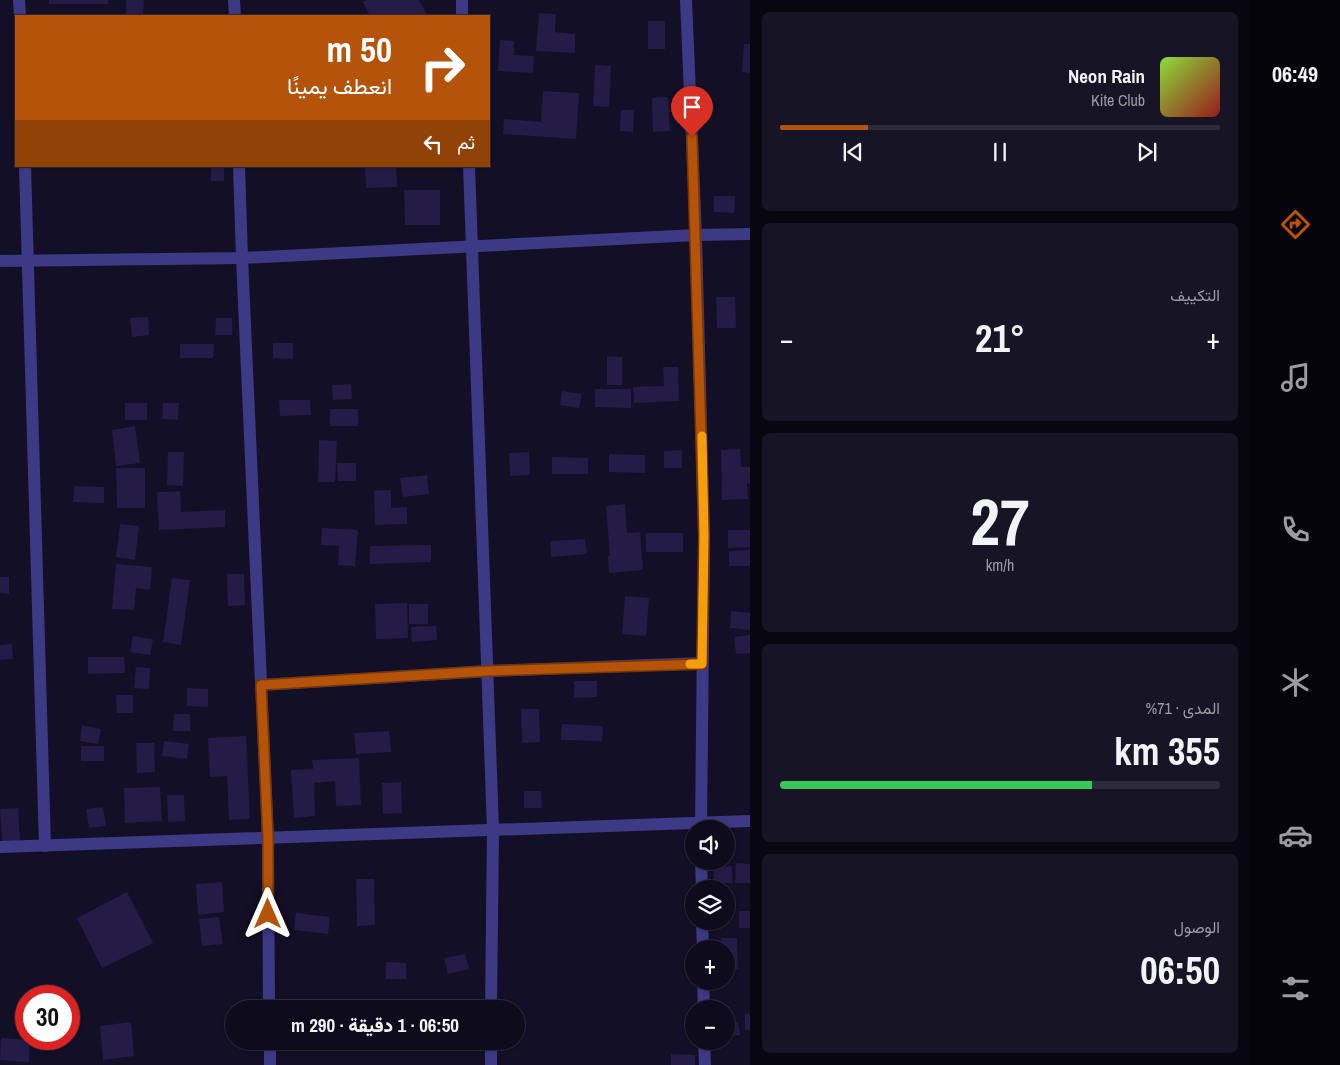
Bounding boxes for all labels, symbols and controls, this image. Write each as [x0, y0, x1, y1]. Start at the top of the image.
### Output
text: 50 m [327, 26, 392, 73]
icon: right [410, 35, 475, 100]
text: 06:49 [1272, 59, 1318, 89]
text: Neon Rain [1068, 63, 1145, 89]
text: انعطف يمينًا [287, 71, 392, 101]
pin [671, 86, 713, 137]
text: Kite Club [1091, 89, 1145, 111]
icon: arrive [678, 93, 706, 121]
text: ثم [457, 129, 475, 155]
icon: left [419, 130, 447, 158]
icon: previous [839, 138, 867, 166]
icon: pause [986, 138, 1014, 166]
icon: next [1133, 138, 1161, 166]
icon: directions [1278, 207, 1313, 242]
text: التكييف [1170, 284, 1220, 306]
text: 21° [975, 313, 1025, 364]
text: − [780, 320, 793, 358]
text: + [1207, 320, 1220, 358]
icon: music [1278, 360, 1313, 395]
text: 27 [970, 478, 1030, 565]
icon: phone [1278, 512, 1313, 547]
text: km/h [986, 554, 1014, 576]
icon: climate [1278, 665, 1313, 700]
text: المدى · 71% [1146, 697, 1220, 719]
text: 355 km [1114, 726, 1220, 777]
icon: car [1278, 818, 1313, 853]
map controls [685, 820, 735, 1050]
button: sound [685, 820, 735, 870]
button: layers [685, 880, 735, 930]
position arrow [241, 887, 293, 939]
text: الوصول [1174, 916, 1220, 938]
button: + [685, 940, 735, 990]
text: 06:50 [1140, 945, 1220, 996]
icon: filters [1278, 971, 1313, 1006]
speed limit sign: 30 [15, 985, 80, 1050]
button: − [685, 1000, 735, 1050]
text: 06:50 · 1 دقيقة · 290 m [291, 1012, 459, 1038]

